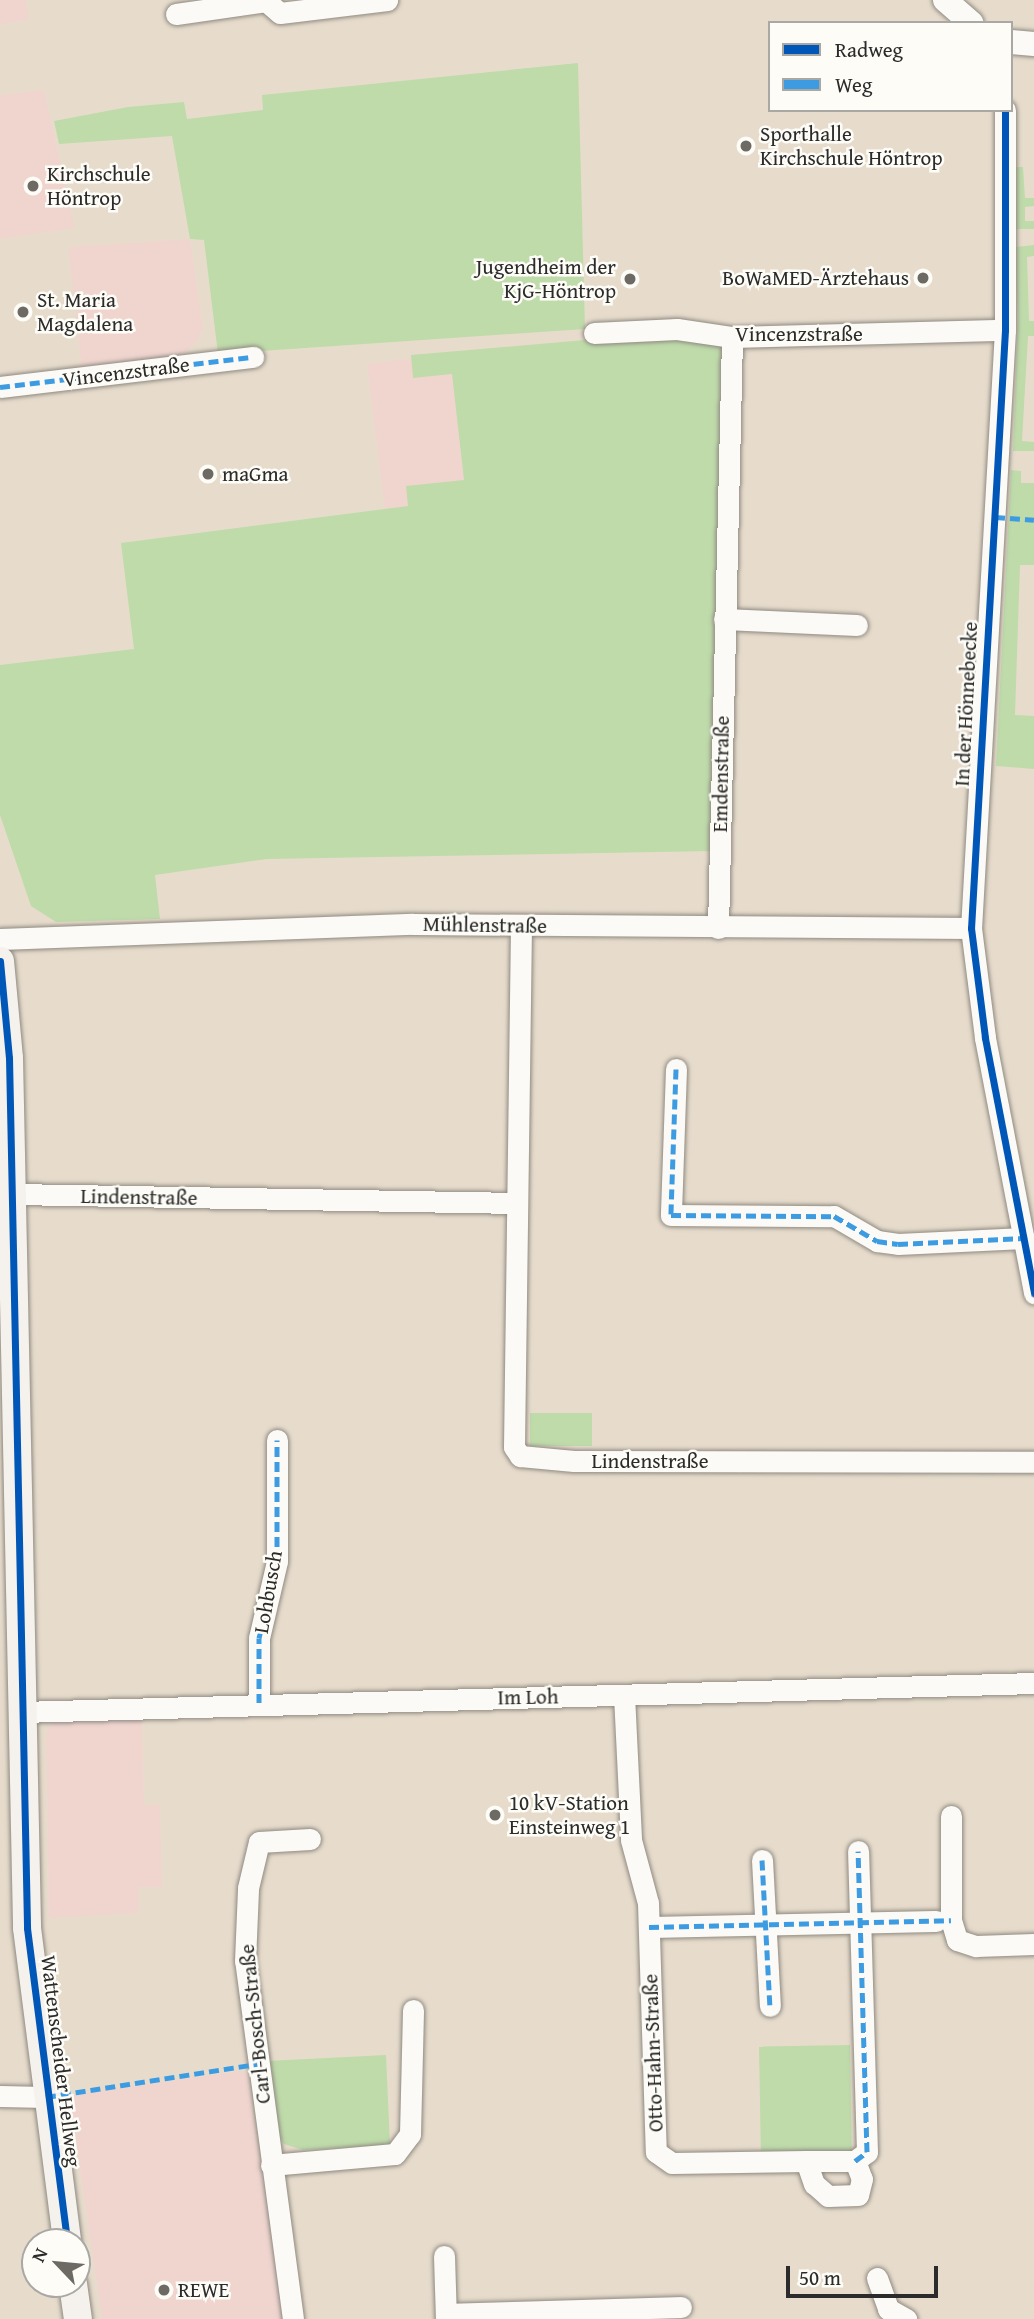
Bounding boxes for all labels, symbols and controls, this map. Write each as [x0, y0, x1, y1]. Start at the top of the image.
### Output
legend [768, 21, 1013, 112]
text: Radweg [835, 34, 903, 65]
text: Weg [835, 69, 872, 100]
place label: Sporthalle Kirchschule Höntrop [760, 121, 943, 171]
marker: Sporthalle Kirchschule Höntrop [738, 138, 754, 154]
place label: Kirchschule Höntrop [47, 161, 151, 211]
marker: Kirchschule Höntrop [25, 178, 41, 194]
place label: Jugendheim der KjG-Höntrop [476, 254, 616, 304]
place label: BoWaMED-Ärztehaus [722, 265, 909, 291]
marker: BoWaMED-Ärztehaus [915, 270, 931, 286]
marker: Jugendheim der KjG-Höntrop [622, 271, 638, 287]
place label: St. Maria Magdalena [37, 287, 133, 337]
marker: St. Maria Magdalena [15, 304, 31, 320]
street label: Vincenzstraße [735, 321, 863, 347]
street label: Vincenzstraße [61, 352, 191, 392]
place label: maGma [222, 461, 289, 487]
marker: maGma [200, 466, 216, 482]
street label: In der Hönnebecke [949, 621, 983, 787]
street label: Emdenstraße [707, 715, 735, 833]
street label: Mühlenstraße [423, 911, 547, 939]
street label: Lindenstraße [80, 1183, 198, 1211]
street label: Lindenstraße [591, 1448, 709, 1474]
street label: Lohbusch [248, 1548, 288, 1636]
street label: Im Loh [497, 1684, 559, 1710]
place label: 10 kV-Station Einsteinweg 1 [509, 1790, 630, 1840]
marker: 10 kV-Station Einsteinweg 1 [487, 1807, 503, 1823]
street label: Carl-Bosch-Straße [234, 1943, 276, 2105]
street label: Wattenscheider Hellweg [36, 1954, 86, 2168]
street label: Otto-Hahn-Straße [638, 1973, 668, 2133]
north arrow [21, 2228, 91, 2298]
text: N [24, 2243, 54, 2267]
scale bar [789, 2252, 941, 2296]
text: 50 m [799, 2262, 841, 2293]
place label: REWE [178, 2277, 229, 2303]
marker: REWE [156, 2282, 172, 2298]

